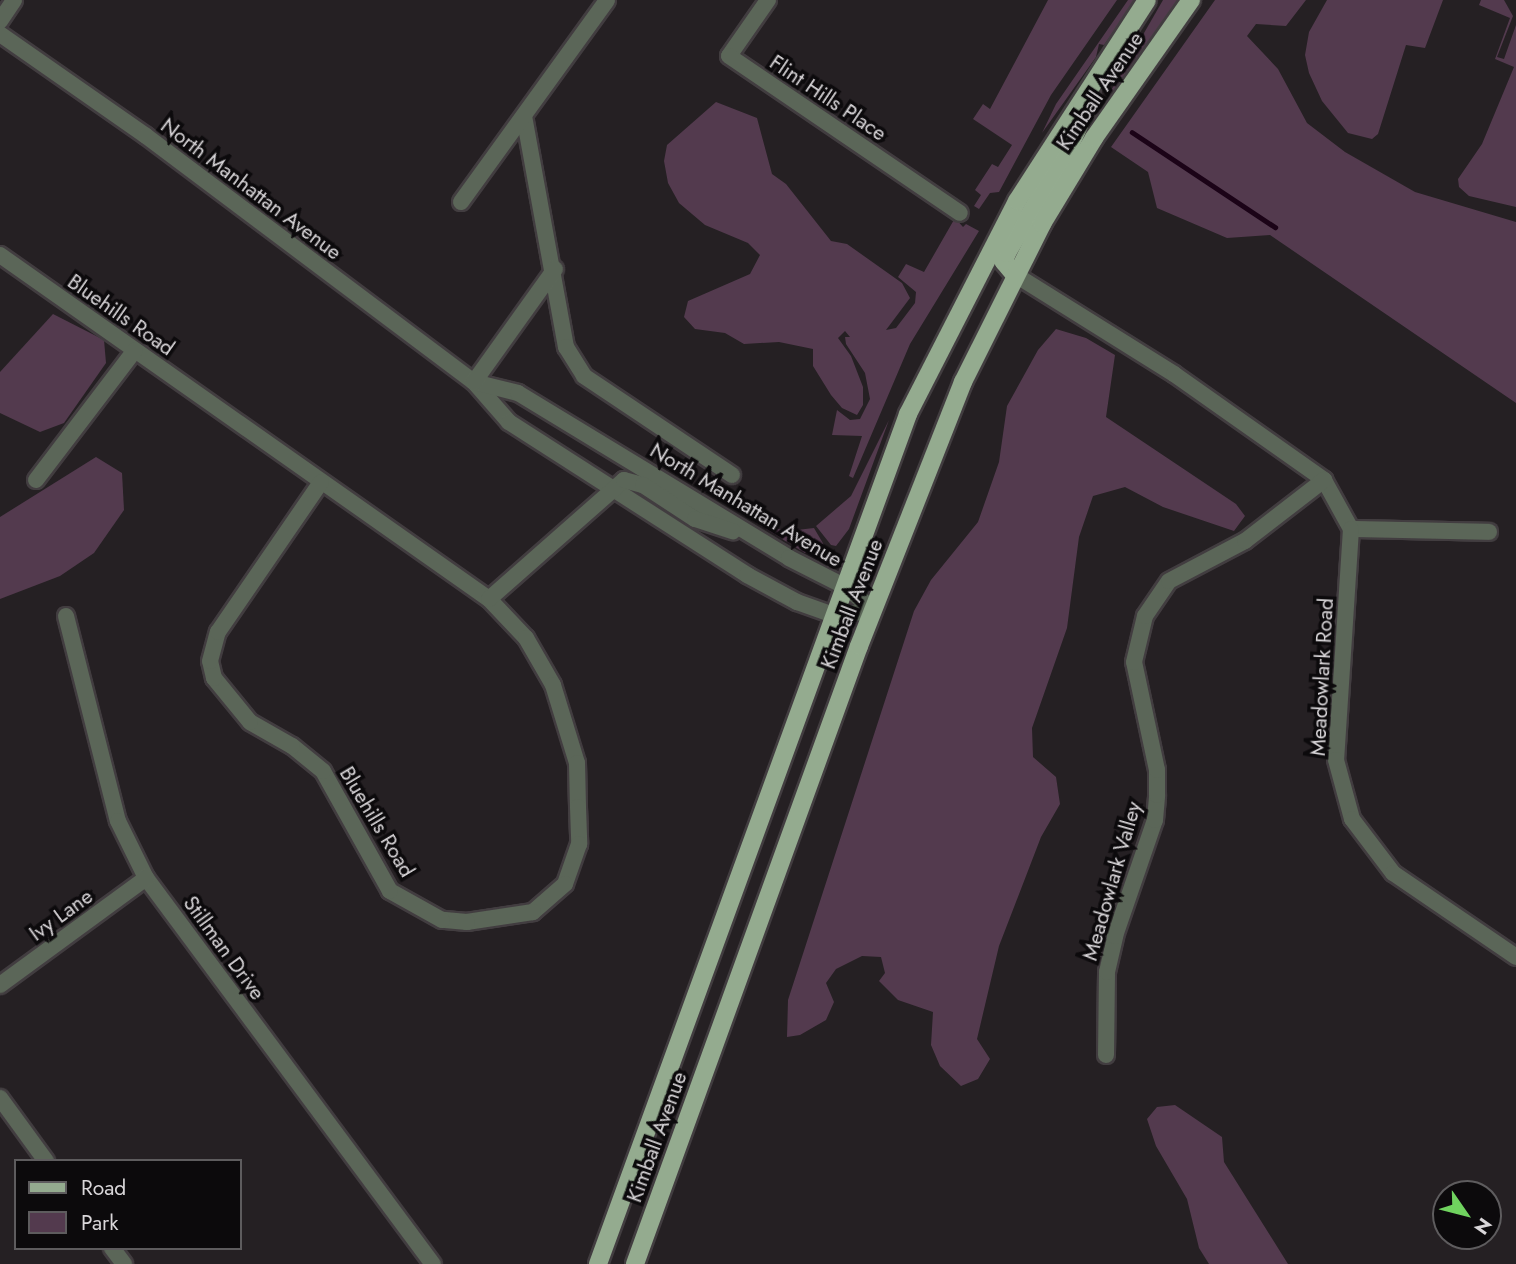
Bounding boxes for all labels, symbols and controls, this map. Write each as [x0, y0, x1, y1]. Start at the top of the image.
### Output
street label: Kimball Avenue [1051, 27, 1149, 155]
street label: Flint Hills Place [765, 50, 891, 146]
street label: North Manhattan Avenue [156, 113, 346, 265]
street label: Bluehills Road [63, 269, 179, 361]
street label: North Manhattan Avenue [645, 438, 847, 572]
street label: Kimball Avenue [816, 535, 888, 673]
street label: Meadowlark Road [1305, 597, 1339, 757]
street label: Bluehills Road [334, 762, 420, 882]
street label: Meadowlark Valley [1077, 799, 1147, 963]
street label: Ivy Lane [24, 884, 98, 946]
street label: Stillman Drive [178, 891, 270, 1005]
street label: Kimball Avenue [622, 1068, 692, 1206]
legend [14, 1159, 242, 1250]
text: Road [81, 1173, 126, 1203]
north arrow [1432, 1180, 1502, 1250]
text: Park [81, 1208, 118, 1238]
text: N [1468, 1212, 1498, 1240]

